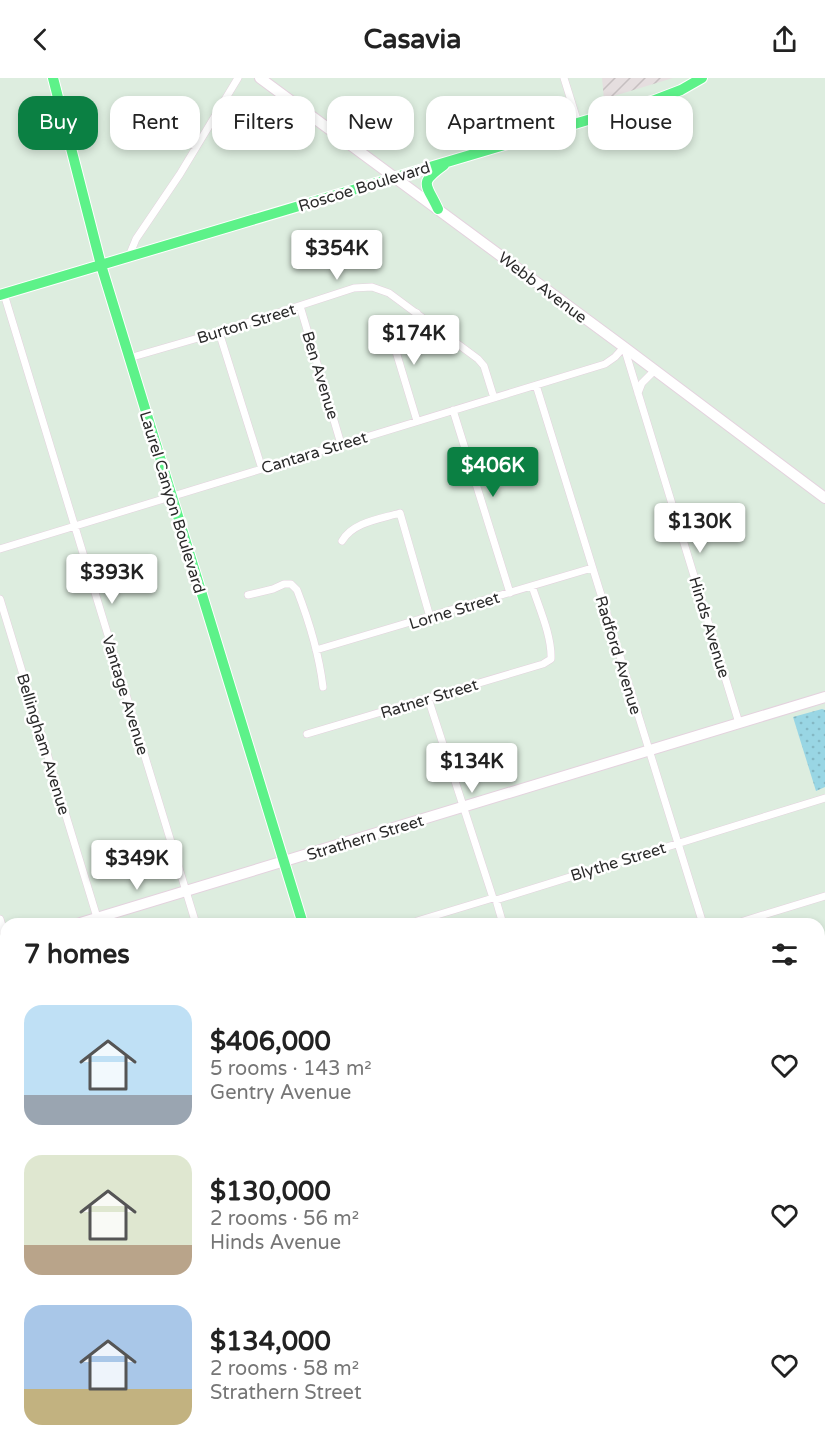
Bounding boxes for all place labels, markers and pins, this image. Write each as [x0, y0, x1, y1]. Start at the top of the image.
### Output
pin: $354K [295, 230, 379, 281]
pin: $174K [372, 315, 456, 366]
pin: $406K [451, 447, 535, 498]
pin: $130K [658, 503, 742, 554]
pin: $393K [70, 554, 154, 605]
pin: $134K [430, 743, 514, 794]
pin: $349K [95, 840, 179, 891]

